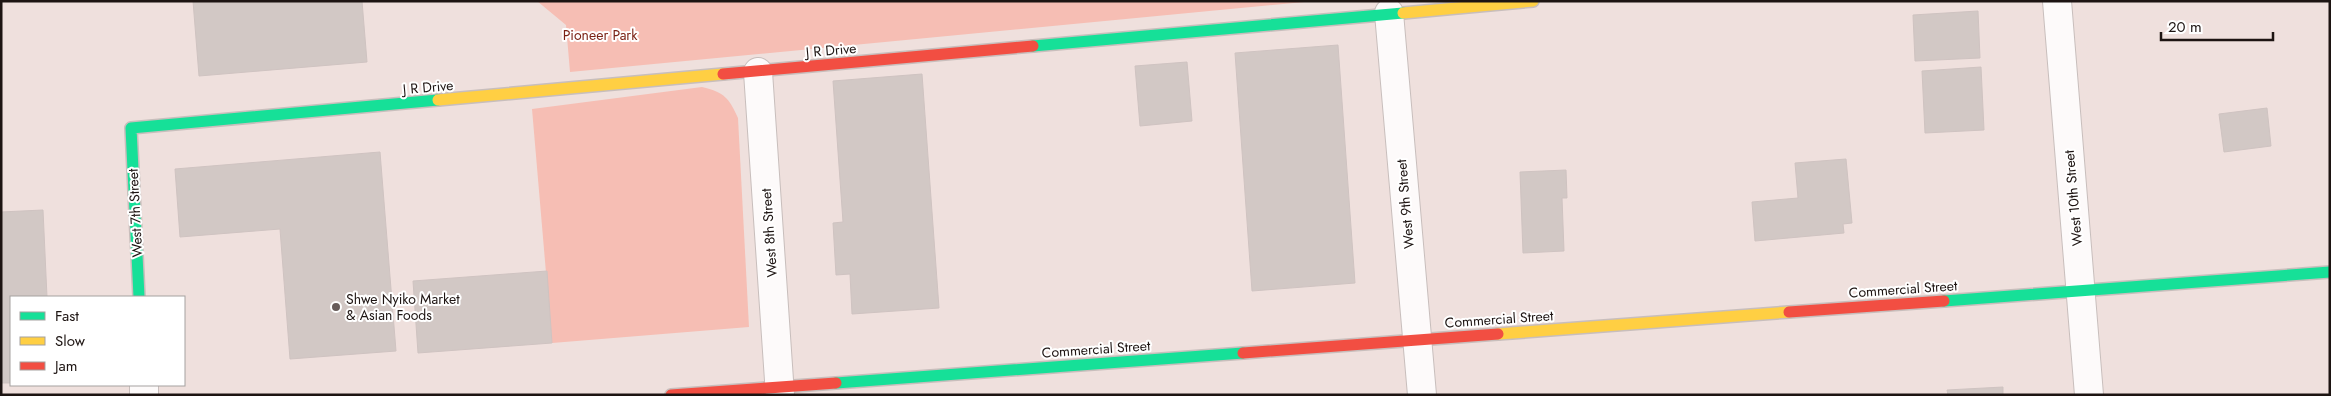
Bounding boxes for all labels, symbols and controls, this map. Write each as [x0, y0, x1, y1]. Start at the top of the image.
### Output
scale bar [2161, 10, 2274, 42]
text: 20 m [2168, 16, 2202, 38]
park label: Pioneer Park [563, 25, 638, 45]
street label: J R Drive [803, 38, 857, 62]
street label: J R Drive [400, 75, 454, 99]
street label: West 10th Street [2059, 149, 2087, 247]
street label: West 9th Street [1391, 158, 1419, 249]
street label: West 7th Street [123, 167, 147, 258]
street label: West 8th Street [756, 187, 782, 278]
street label: Commercial Street [1848, 275, 1959, 303]
place label: Shwe Nyiko Market & Asian Foods [346, 289, 460, 325]
legend [10, 296, 185, 386]
marker: Shwe Nyiko Market & Asian Foods [330, 301, 342, 313]
text: Fast [55, 305, 79, 327]
street label: Commercial Street [1444, 305, 1555, 333]
text: Slow [55, 330, 86, 352]
street label: Commercial Street [1041, 335, 1152, 363]
text: Jam [53, 355, 78, 377]

